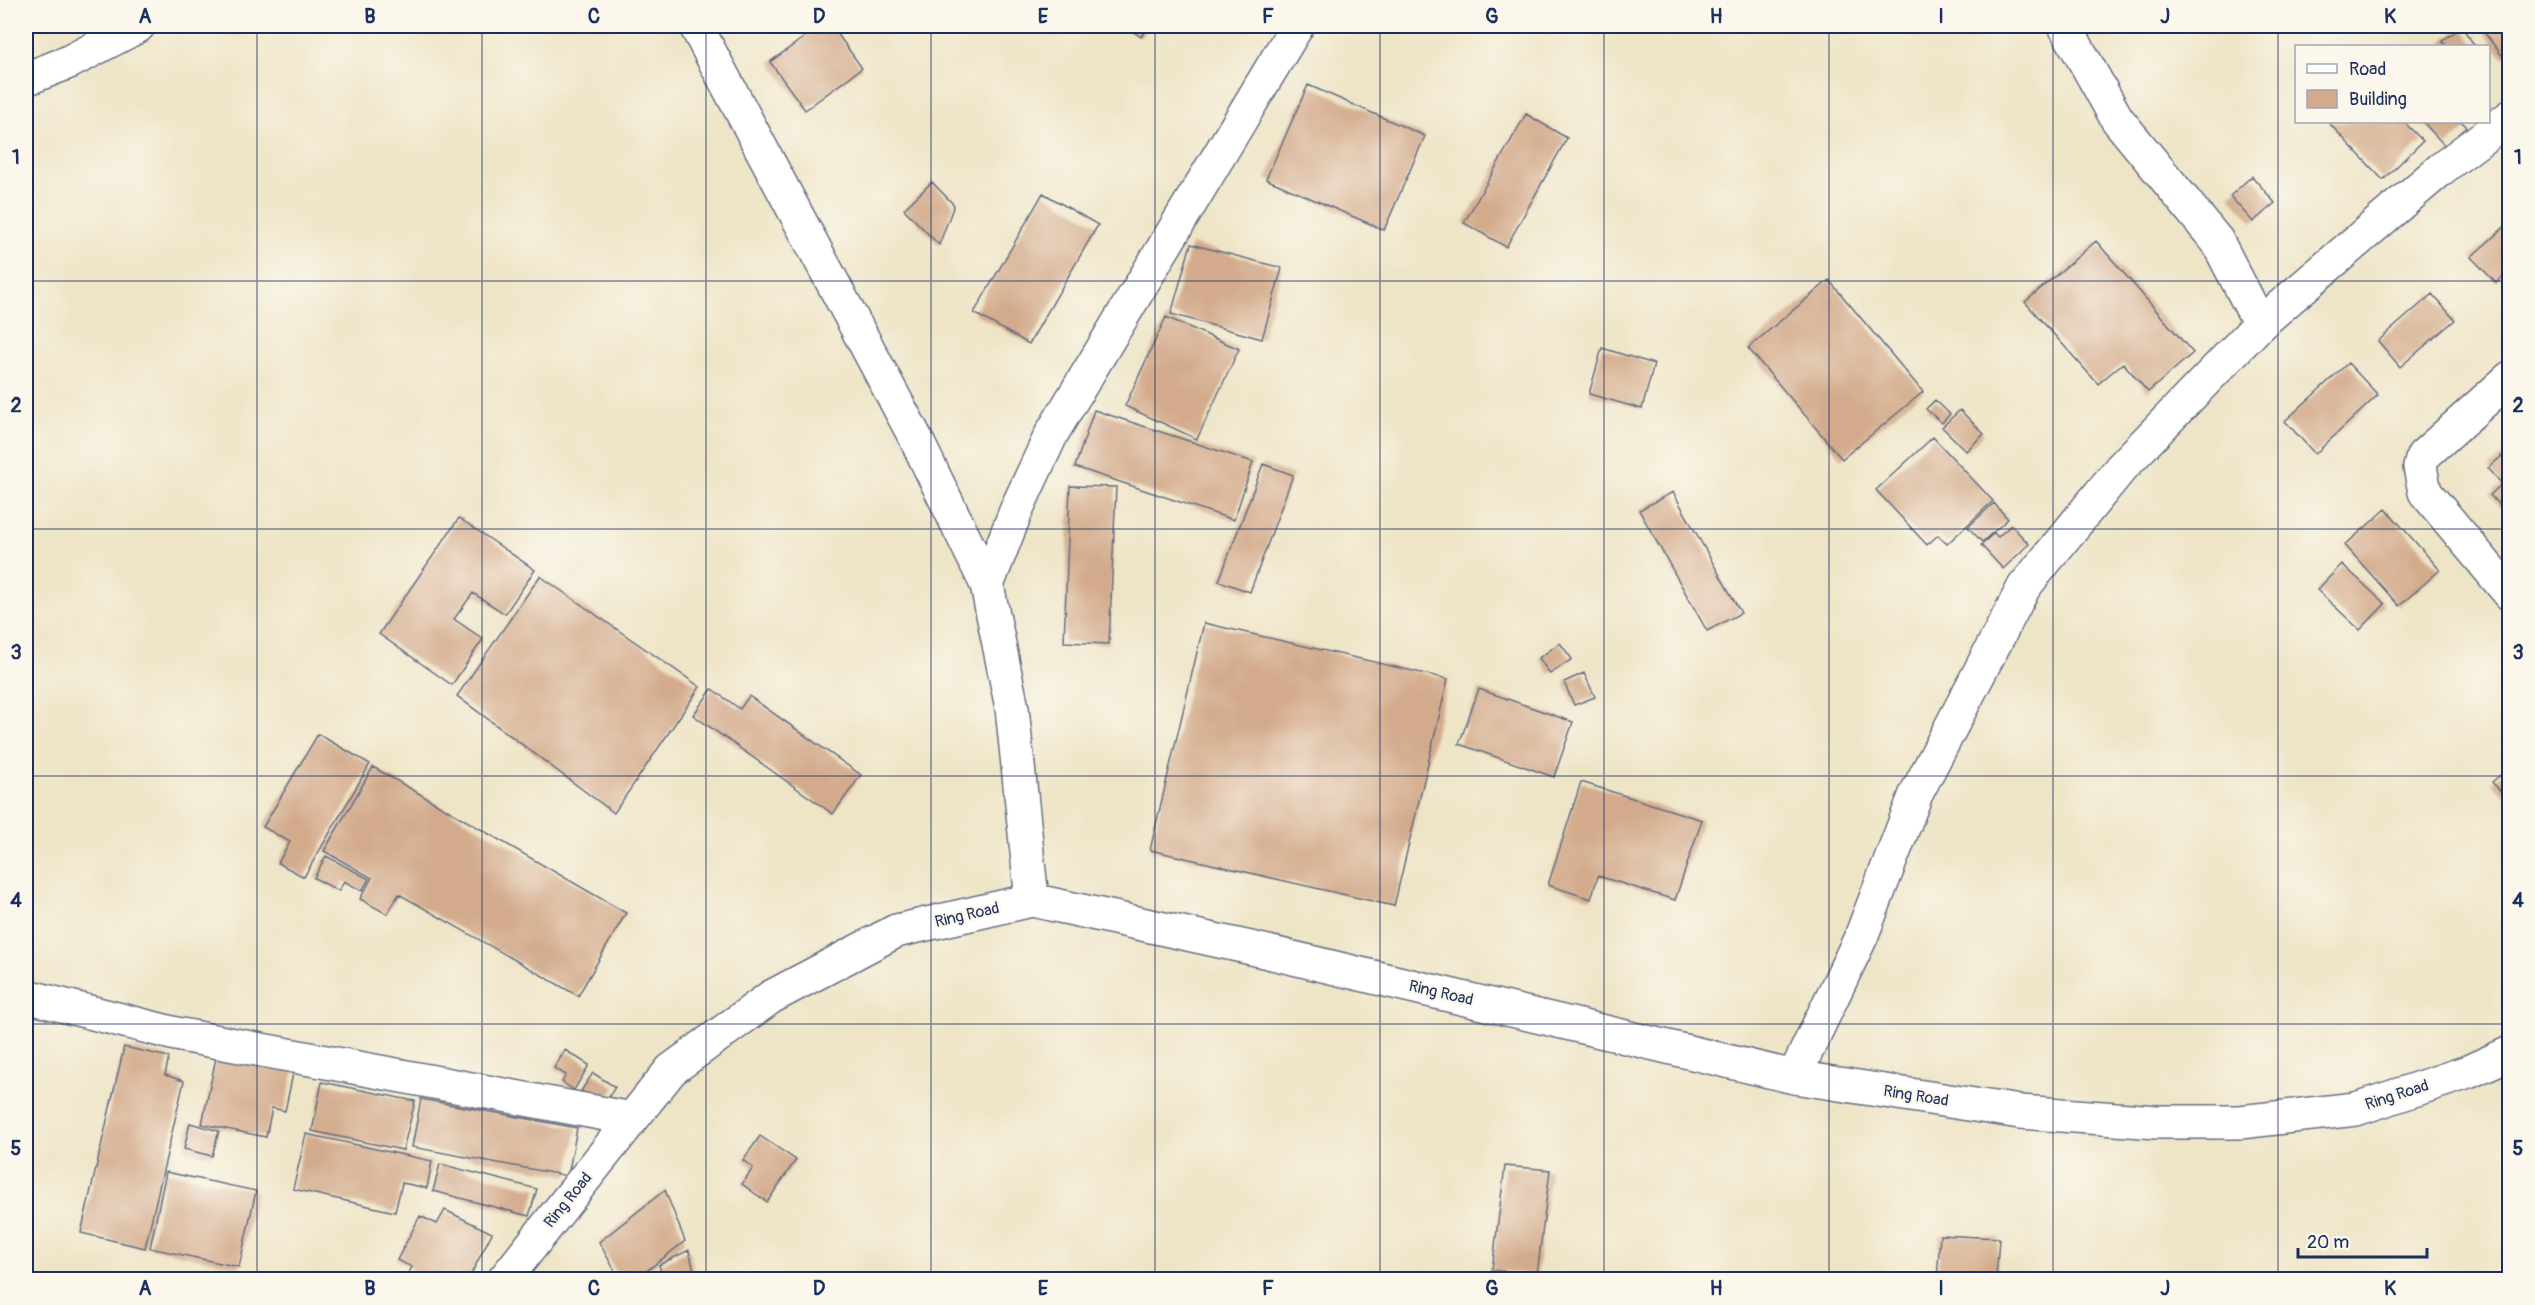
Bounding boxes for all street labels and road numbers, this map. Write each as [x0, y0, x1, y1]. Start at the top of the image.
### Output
street label: Ring Road [933, 898, 1001, 932]
street label: Ring Road [1407, 976, 1475, 1010]
street label: Ring Road [2363, 1075, 2431, 1115]
street label: Ring Road [1882, 1081, 1950, 1111]
street label: Ring Road [540, 1168, 596, 1232]

